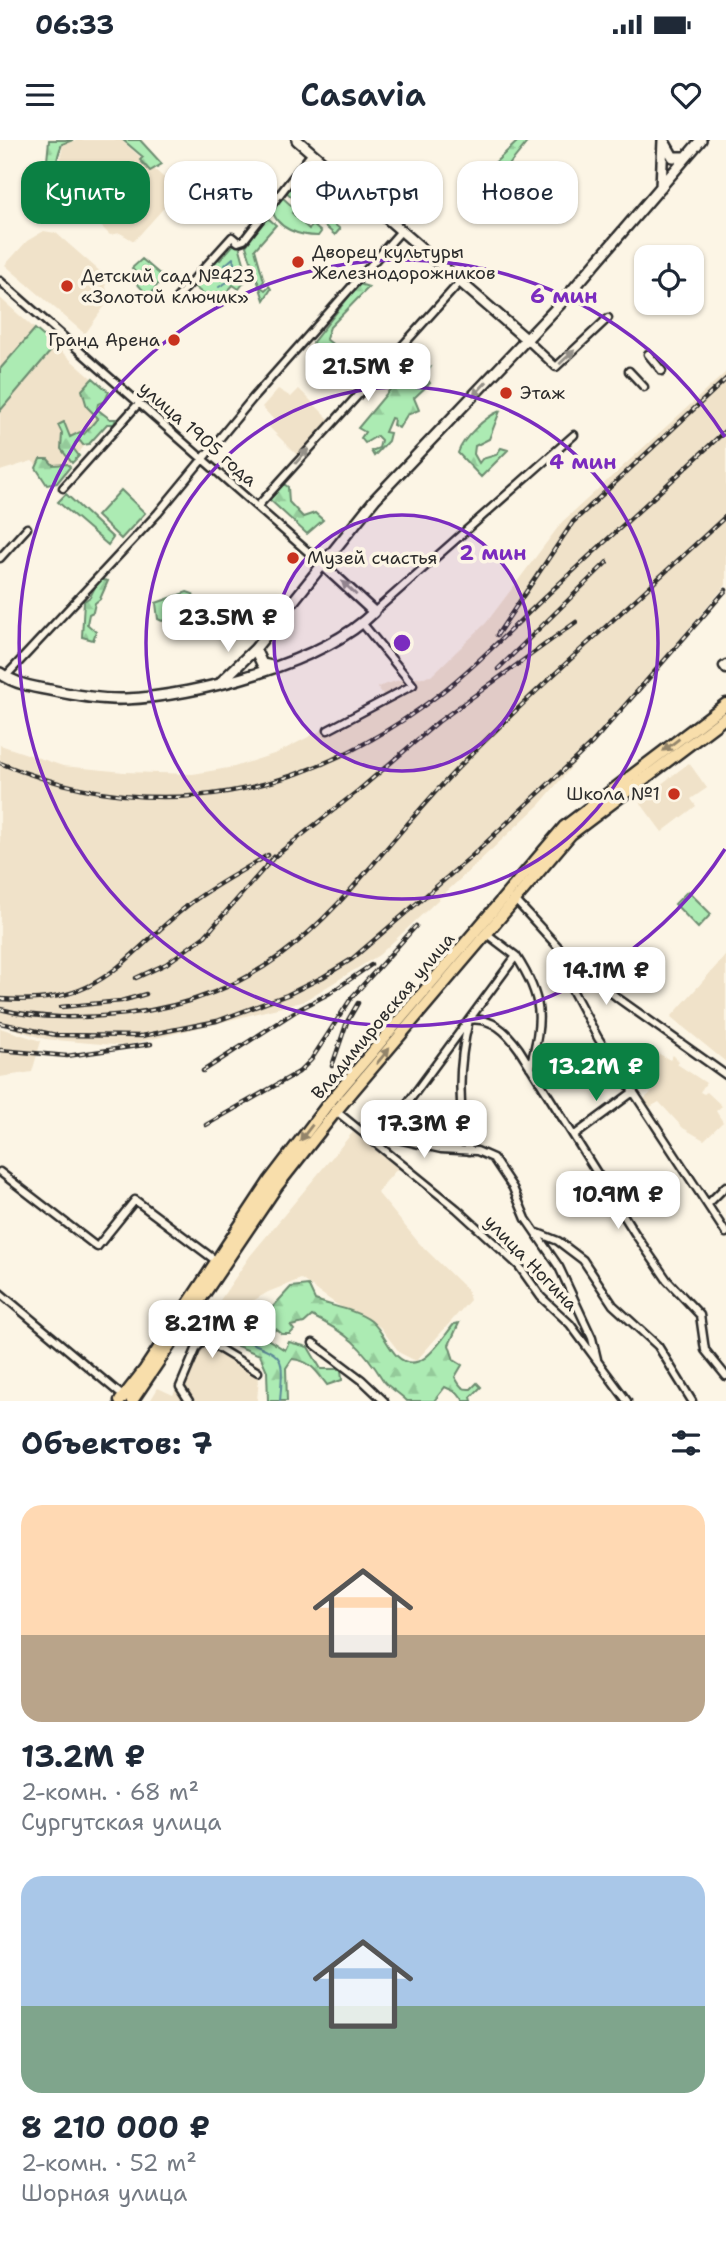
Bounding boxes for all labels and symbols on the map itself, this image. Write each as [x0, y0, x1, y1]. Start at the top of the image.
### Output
place label: Дворец культуры Железнодорожников [312, 240, 496, 285]
marker: Дворец культуры Железнодорожников [290, 254, 306, 270]
place label: Детский сад №423 «Золотой ключик» [81, 264, 255, 309]
marker: Детский сад №423 «Золотой ключик» [59, 278, 75, 294]
text: 6 мин [530, 282, 598, 310]
place label: Гранд Арена [48, 328, 160, 352]
marker: Гранд Арена [166, 332, 182, 348]
pin: 21.5M ₽ [303, 344, 433, 403]
one-way arrow [558, 349, 575, 365]
street label: улица 1905 года [134, 376, 262, 492]
one-way arrow [472, 380, 488, 397]
place label: Этаж [520, 381, 565, 405]
marker: Этаж [498, 385, 514, 401]
one-way arrow [294, 447, 309, 464]
text: 4 мин [549, 448, 617, 476]
text: 2 мин [459, 539, 527, 567]
place label: Музей счастья [307, 546, 437, 570]
marker: Музей счастья [285, 550, 301, 566]
one-way arrow [341, 581, 358, 597]
pin: 23.5M ₽ [163, 594, 293, 654]
centre of rings [390, 631, 414, 655]
one-way arrow [662, 737, 680, 751]
place label: Школа №1 [566, 782, 660, 806]
marker: Школа №1 [666, 786, 682, 802]
street label: Владимировская улица [306, 928, 460, 1104]
pin: 14.1M ₽ [541, 948, 671, 1007]
pin: 13.2M ₽ [531, 1044, 661, 1103]
one-way arrow [375, 1047, 391, 1065]
pin: 17.3M ₽ [359, 1100, 489, 1160]
one-way arrow [299, 1124, 313, 1142]
pin: 10.9M ₽ [553, 1172, 683, 1231]
street label: улица Ногина [479, 1210, 583, 1316]
pin: 8.21M ₽ [147, 1300, 277, 1360]

